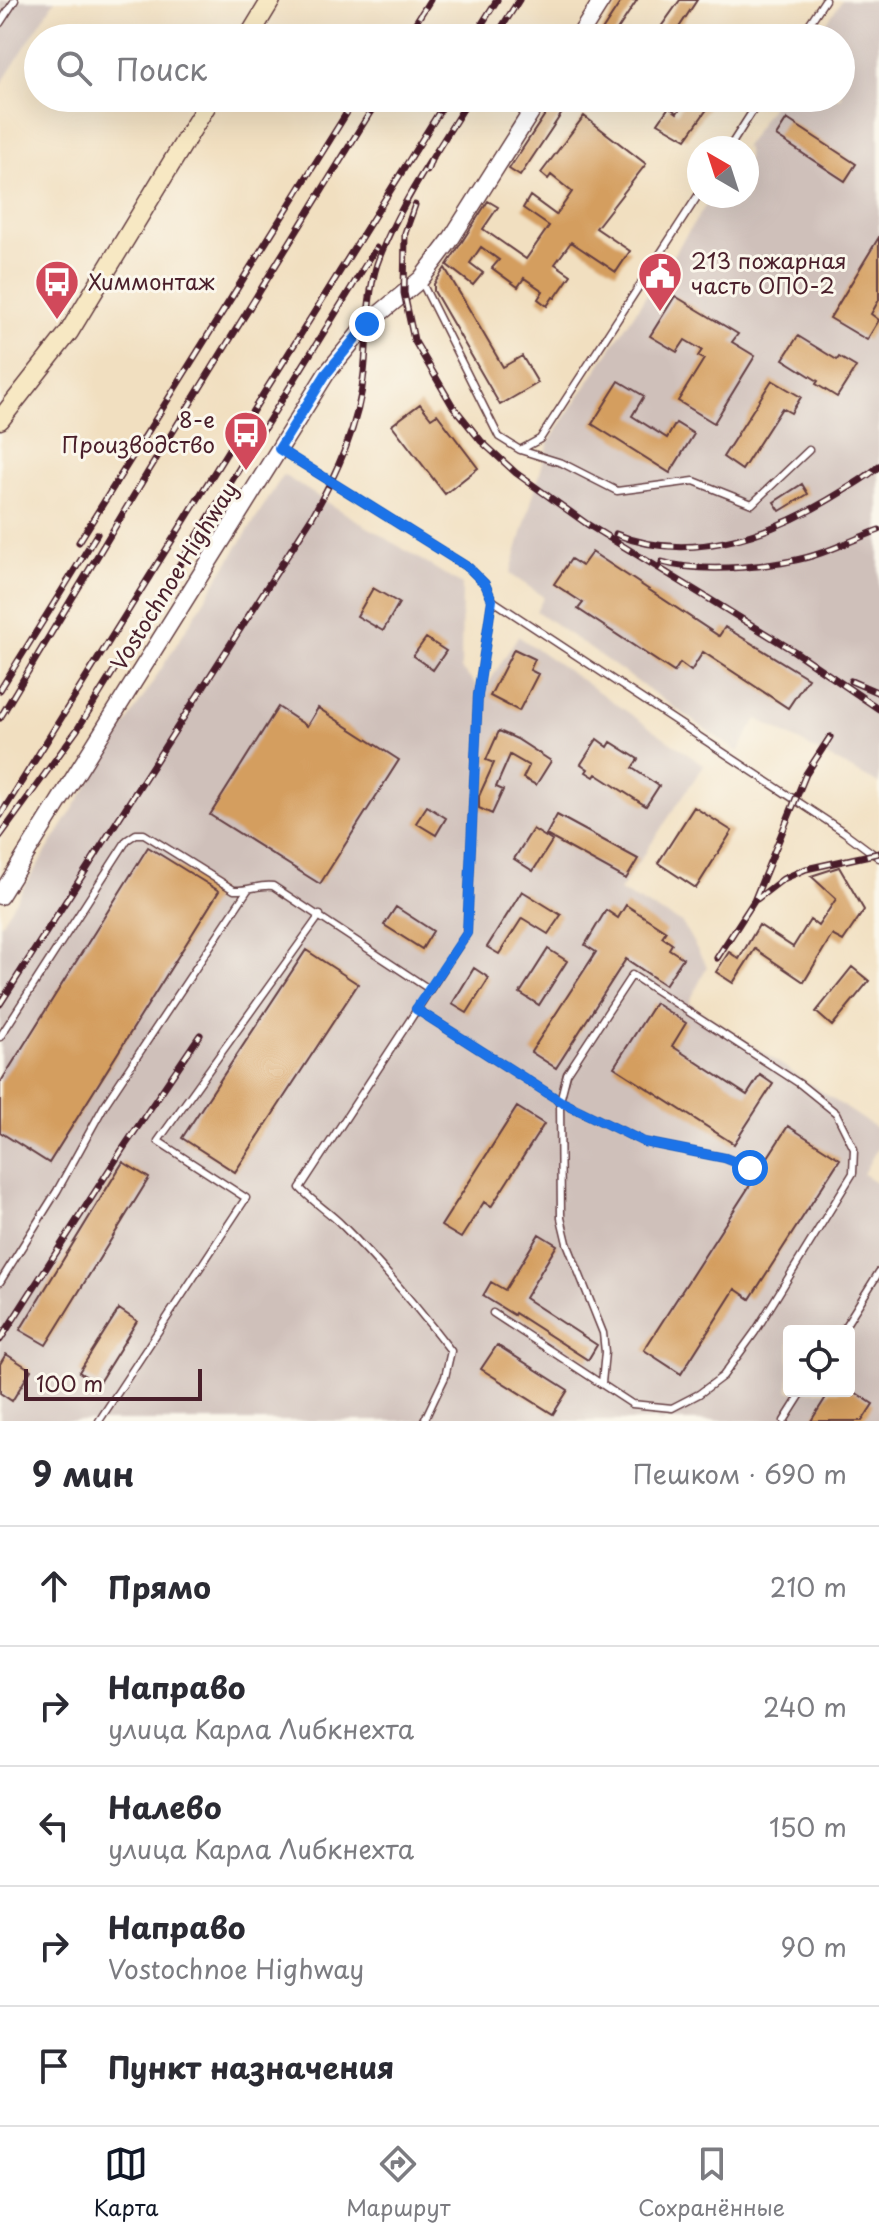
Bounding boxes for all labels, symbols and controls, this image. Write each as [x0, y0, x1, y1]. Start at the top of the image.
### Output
search box [24, 24, 855, 112]
icon: search [52, 46, 96, 90]
text: Поиск [116, 46, 207, 91]
north arrow [687, 136, 759, 208]
place label: 213 пожарная часть ОПО-2 [691, 243, 847, 301]
public building icon: 213 пожарная часть ОПО-2 [636, 250, 684, 313]
bus stop icon: Химмонтаж [33, 258, 81, 321]
place label: Химмонтаж [88, 264, 214, 297]
route end [349, 306, 385, 342]
place label: 8-е Производство [62, 402, 215, 460]
bus stop icon: 8-е Производство [222, 409, 270, 472]
street label: Vostochnoe Highway [101, 475, 244, 676]
route start [732, 1150, 768, 1186]
map controls [783, 1325, 855, 1397]
button: locate [783, 1325, 855, 1397]
scale bar [24, 1365, 202, 1401]
text: 100 m [36, 1366, 103, 1399]
text: 9 мин [32, 1447, 134, 1499]
text: Пешком · 690 m [633, 1454, 847, 1493]
icon: ahead [32, 1564, 76, 1608]
text: Прямо [108, 1564, 211, 1609]
text: 210 m [770, 1567, 847, 1606]
text: Направо [108, 1664, 246, 1709]
icon: right [32, 1684, 76, 1728]
text: 240 m [763, 1687, 847, 1726]
text: улица Карла Либкнехта [108, 1709, 414, 1748]
text: Налево [108, 1784, 222, 1829]
icon: left [32, 1804, 76, 1848]
text: 150 m [769, 1807, 847, 1846]
text: улица Карла Либкнехта [108, 1829, 414, 1868]
text: Направо [108, 1904, 246, 1949]
icon: right [32, 1924, 76, 1968]
text: 90 m [780, 1927, 847, 1966]
text: Vostochnoe Highway [108, 1949, 364, 1988]
icon: arrive [32, 2044, 76, 2088]
text: Пункт назначения [108, 2044, 394, 2089]
tab: Карта [94, 2142, 158, 2223]
tab: Маршрут [346, 2142, 450, 2223]
tab: Сохранённые [638, 2142, 785, 2223]

